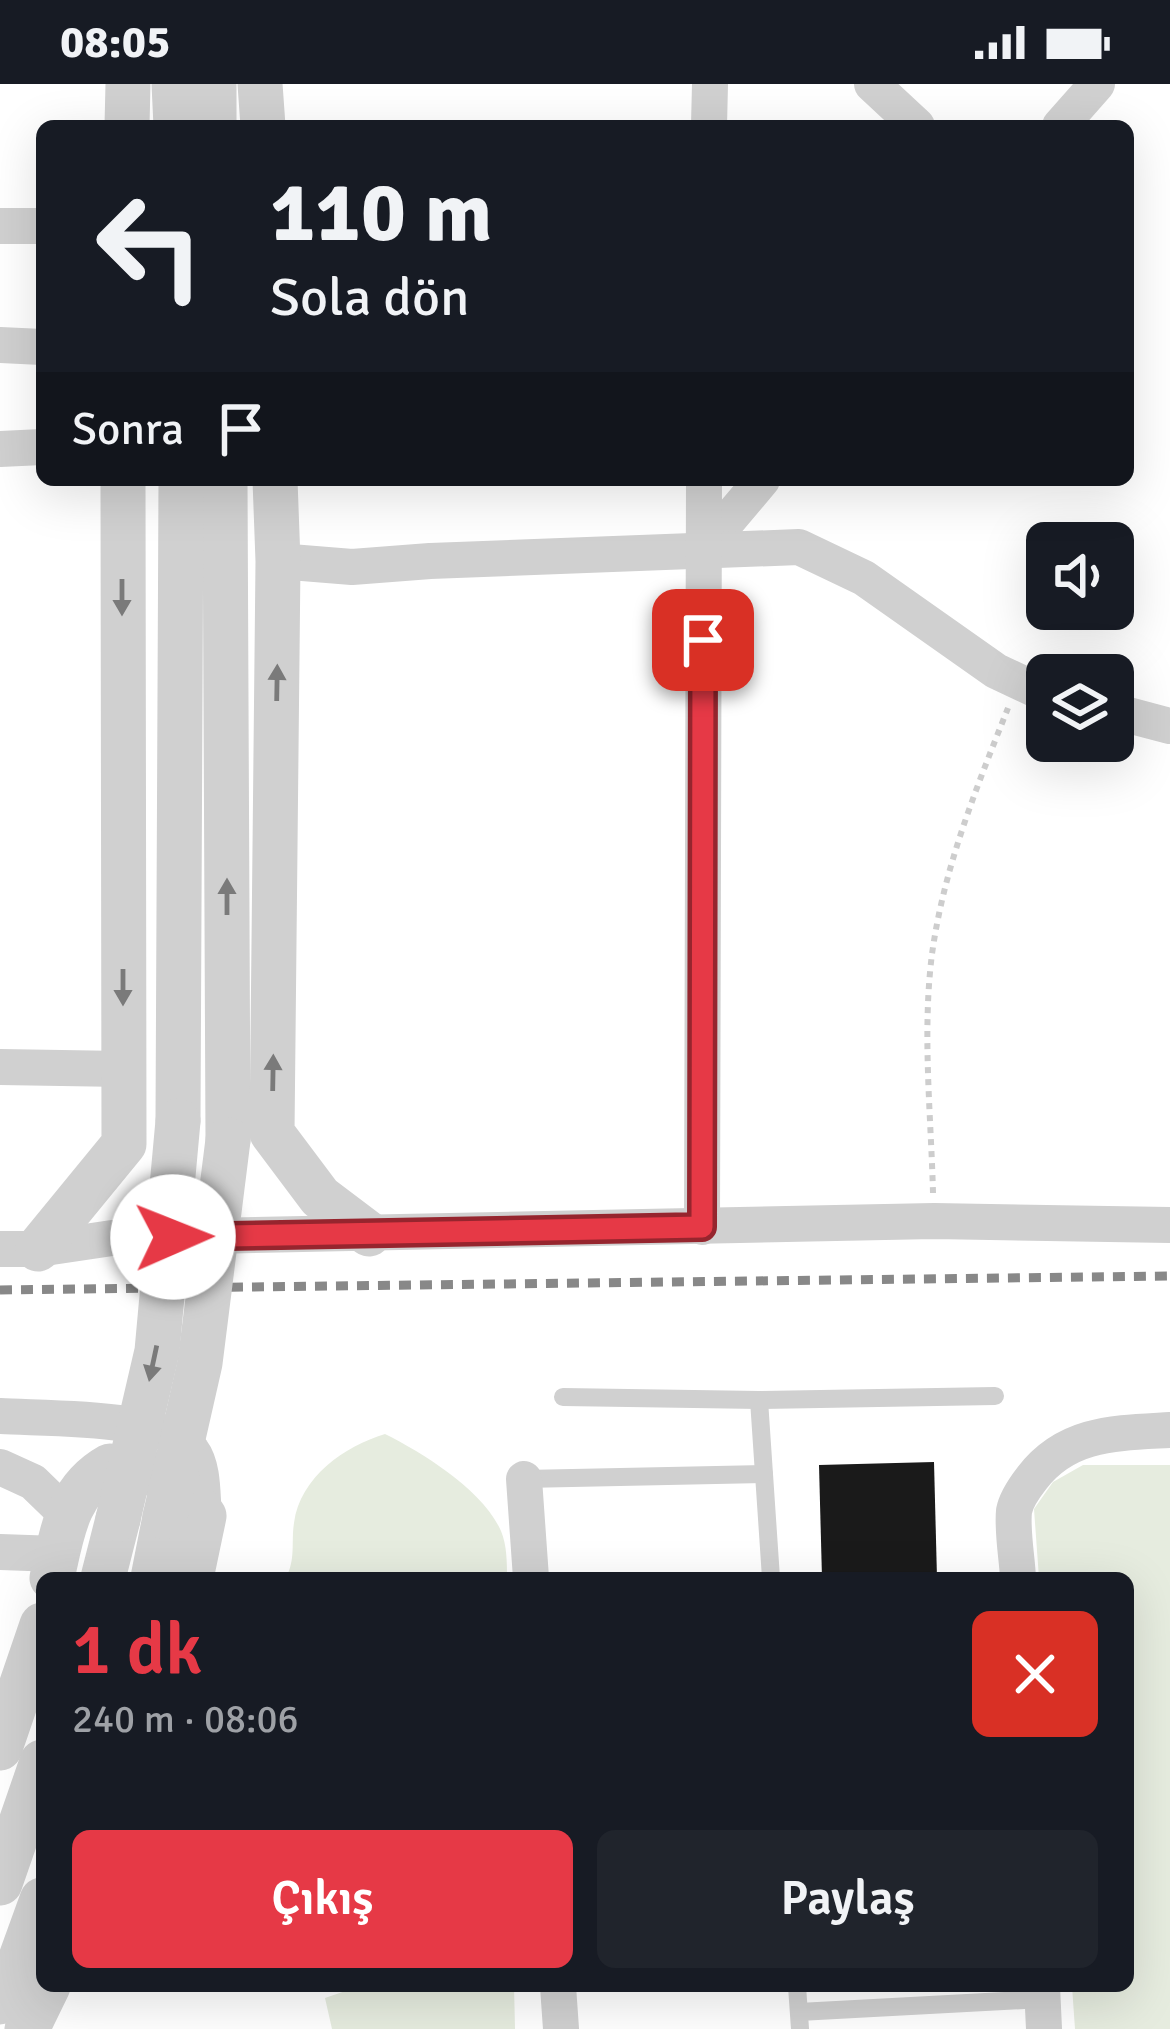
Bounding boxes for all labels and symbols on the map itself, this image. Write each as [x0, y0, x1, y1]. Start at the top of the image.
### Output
one-way arrow [112, 579, 132, 617]
pin [652, 589, 754, 691]
one-way arrow [267, 663, 286, 701]
one-way arrow [217, 877, 237, 915]
one-way arrow [113, 969, 133, 1007]
one-way arrow [263, 1053, 282, 1091]
position arrow [110, 1174, 236, 1300]
one-way arrow [143, 1345, 162, 1382]

